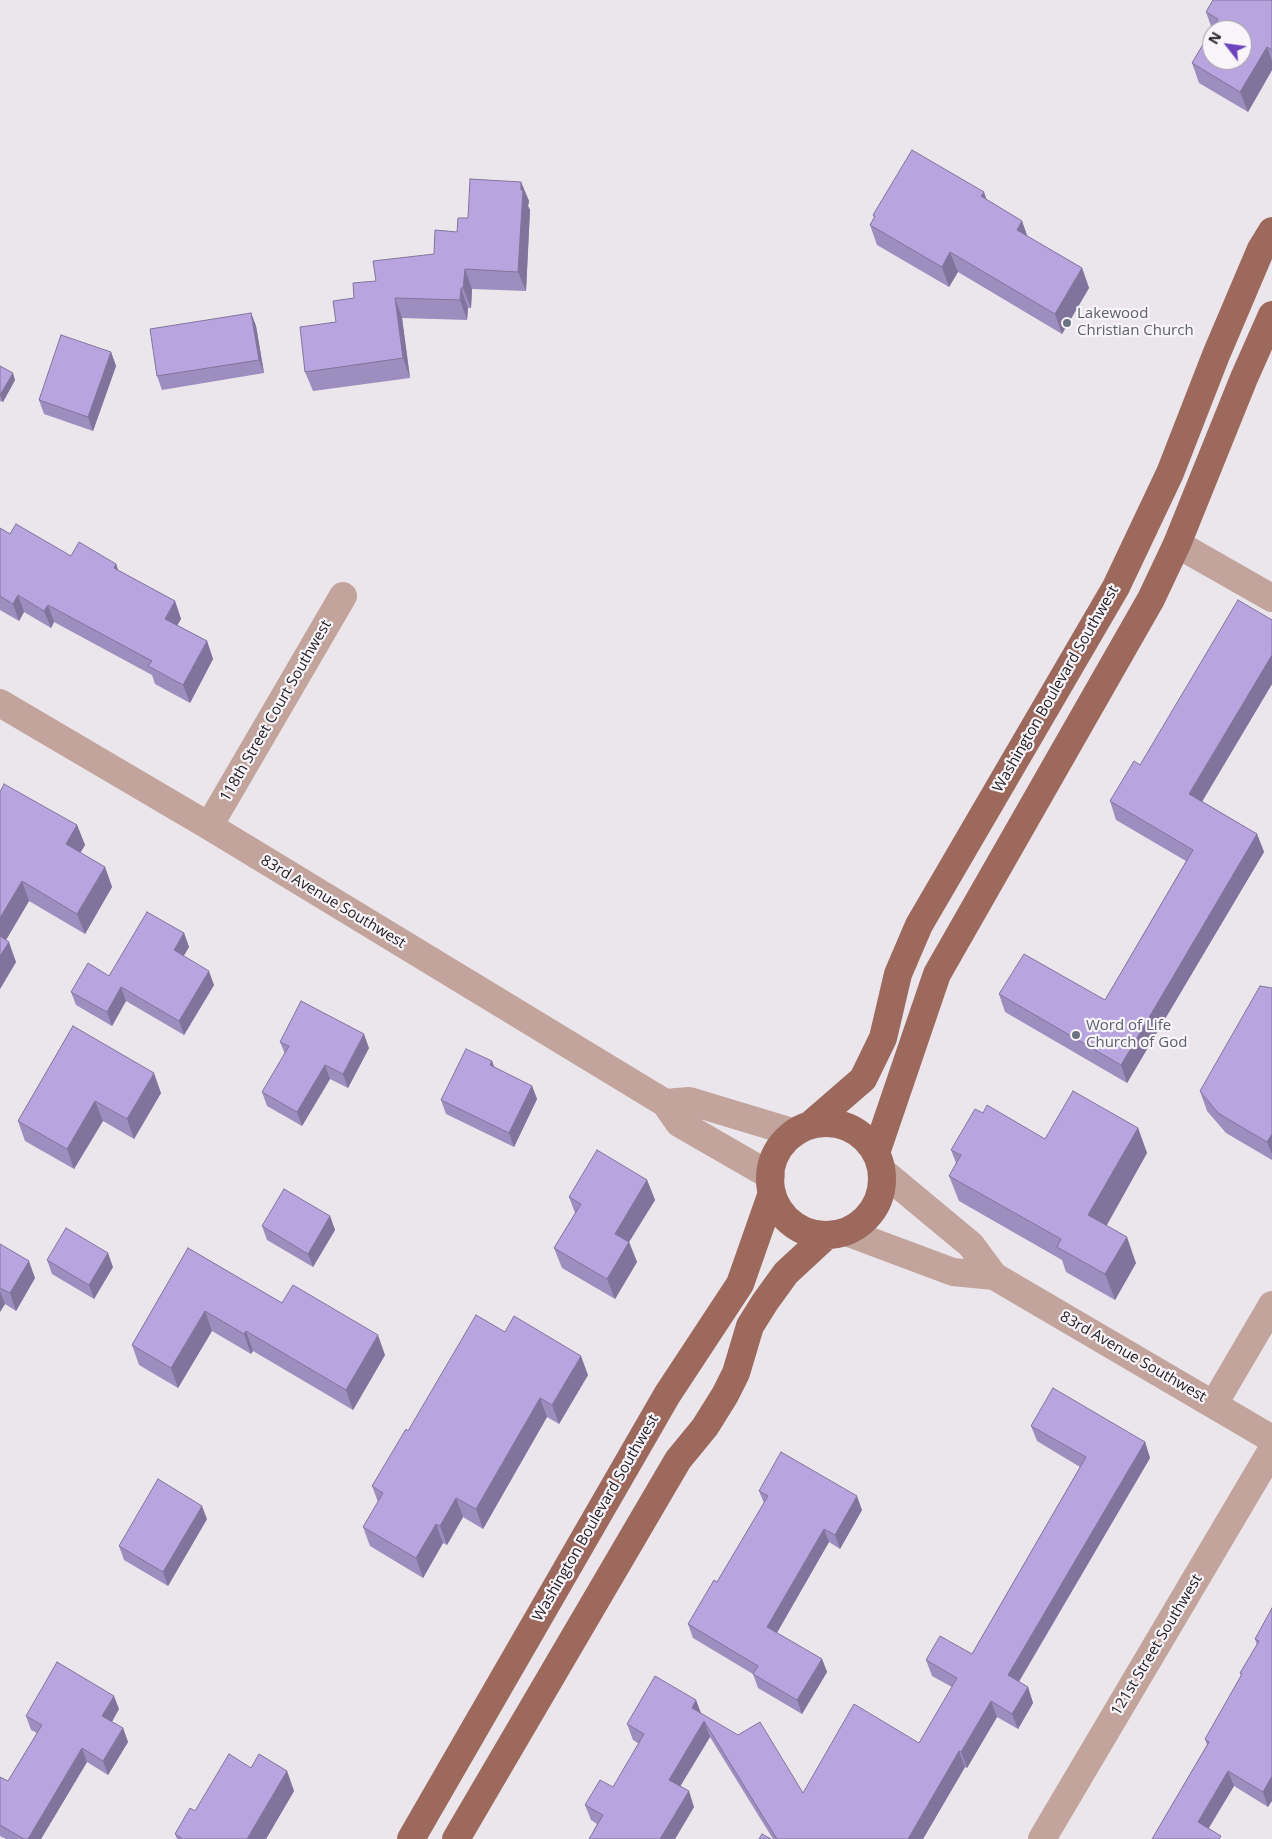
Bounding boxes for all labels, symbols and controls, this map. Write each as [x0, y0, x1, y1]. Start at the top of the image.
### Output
north arrow [1202, 20, 1252, 70]
text: N [1203, 28, 1226, 47]
place label: Lakewood Christian Church [1077, 305, 1194, 340]
marker: Lakewood Christian Church [1061, 317, 1073, 329]
street label: Washington Boulevard Southwest [989, 582, 1123, 796]
street label: 118th Street Court Southwest [217, 617, 335, 805]
street label: 83rd Avenue Southwest [257, 852, 409, 952]
place label: Word of Life Church of God [1086, 1017, 1187, 1052]
marker: Word of Life Church of God [1070, 1029, 1082, 1041]
street label: 83rd Avenue Southwest [1057, 1308, 1209, 1406]
street label: Washington Boulevard Southwest [529, 1411, 663, 1625]
street label: 121st Street Southwest [1108, 1571, 1206, 1719]

